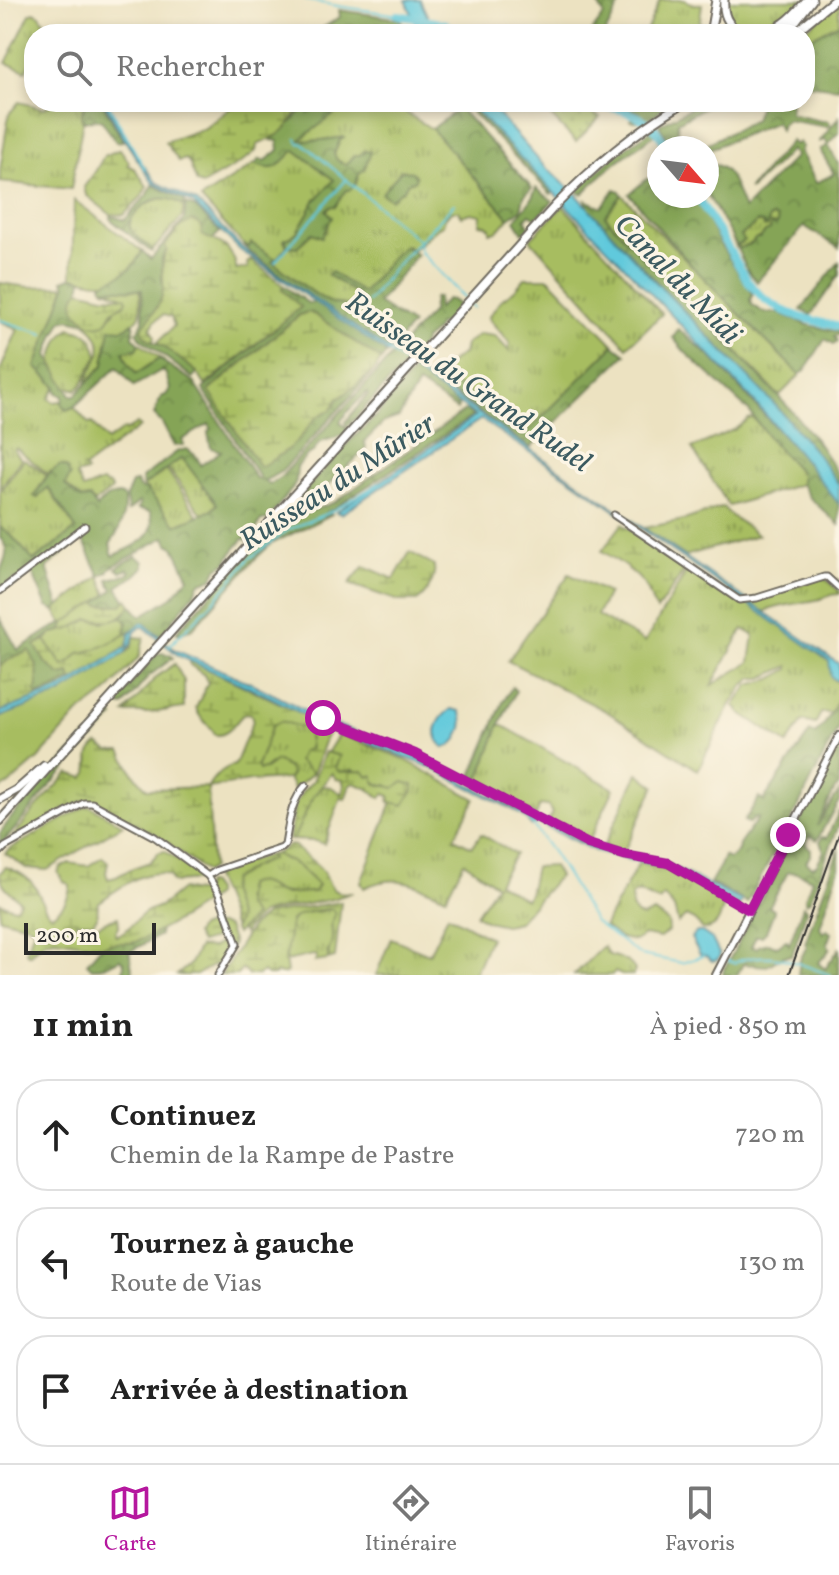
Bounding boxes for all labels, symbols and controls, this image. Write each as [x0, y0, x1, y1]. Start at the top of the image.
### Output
search box [24, 24, 815, 112]
icon: search [52, 46, 96, 90]
text: Rechercher [116, 47, 265, 89]
north arrow [647, 136, 719, 208]
water label: Canal du Midi [604, 205, 750, 355]
water label: Ruisseau du Grand Rudel [337, 282, 600, 484]
water label: Ruisseau du Mûrier [232, 403, 445, 562]
route start [305, 700, 341, 736]
route end [770, 817, 806, 853]
scale bar [24, 919, 156, 955]
text: 200 m [36, 921, 98, 952]
text: 11 min [32, 1004, 133, 1051]
text: À pied · 850 m [650, 1009, 807, 1045]
text: Continuez [110, 1096, 256, 1138]
icon: ahead [34, 1113, 78, 1157]
text: 720 m [735, 1117, 805, 1153]
text: Chemin de la Rampe de Pastre [110, 1138, 454, 1174]
text: Tournez à gauche [110, 1224, 354, 1266]
icon: left [34, 1241, 78, 1285]
text: 130 m [738, 1245, 805, 1281]
text: Route de Vias [110, 1266, 262, 1302]
icon: arrive [34, 1369, 78, 1413]
text: Arrivée à destination [110, 1370, 409, 1412]
tab: Carte [104, 1481, 157, 1560]
tab: Itinéraire [365, 1481, 457, 1560]
tab: Favoris [665, 1481, 735, 1560]

